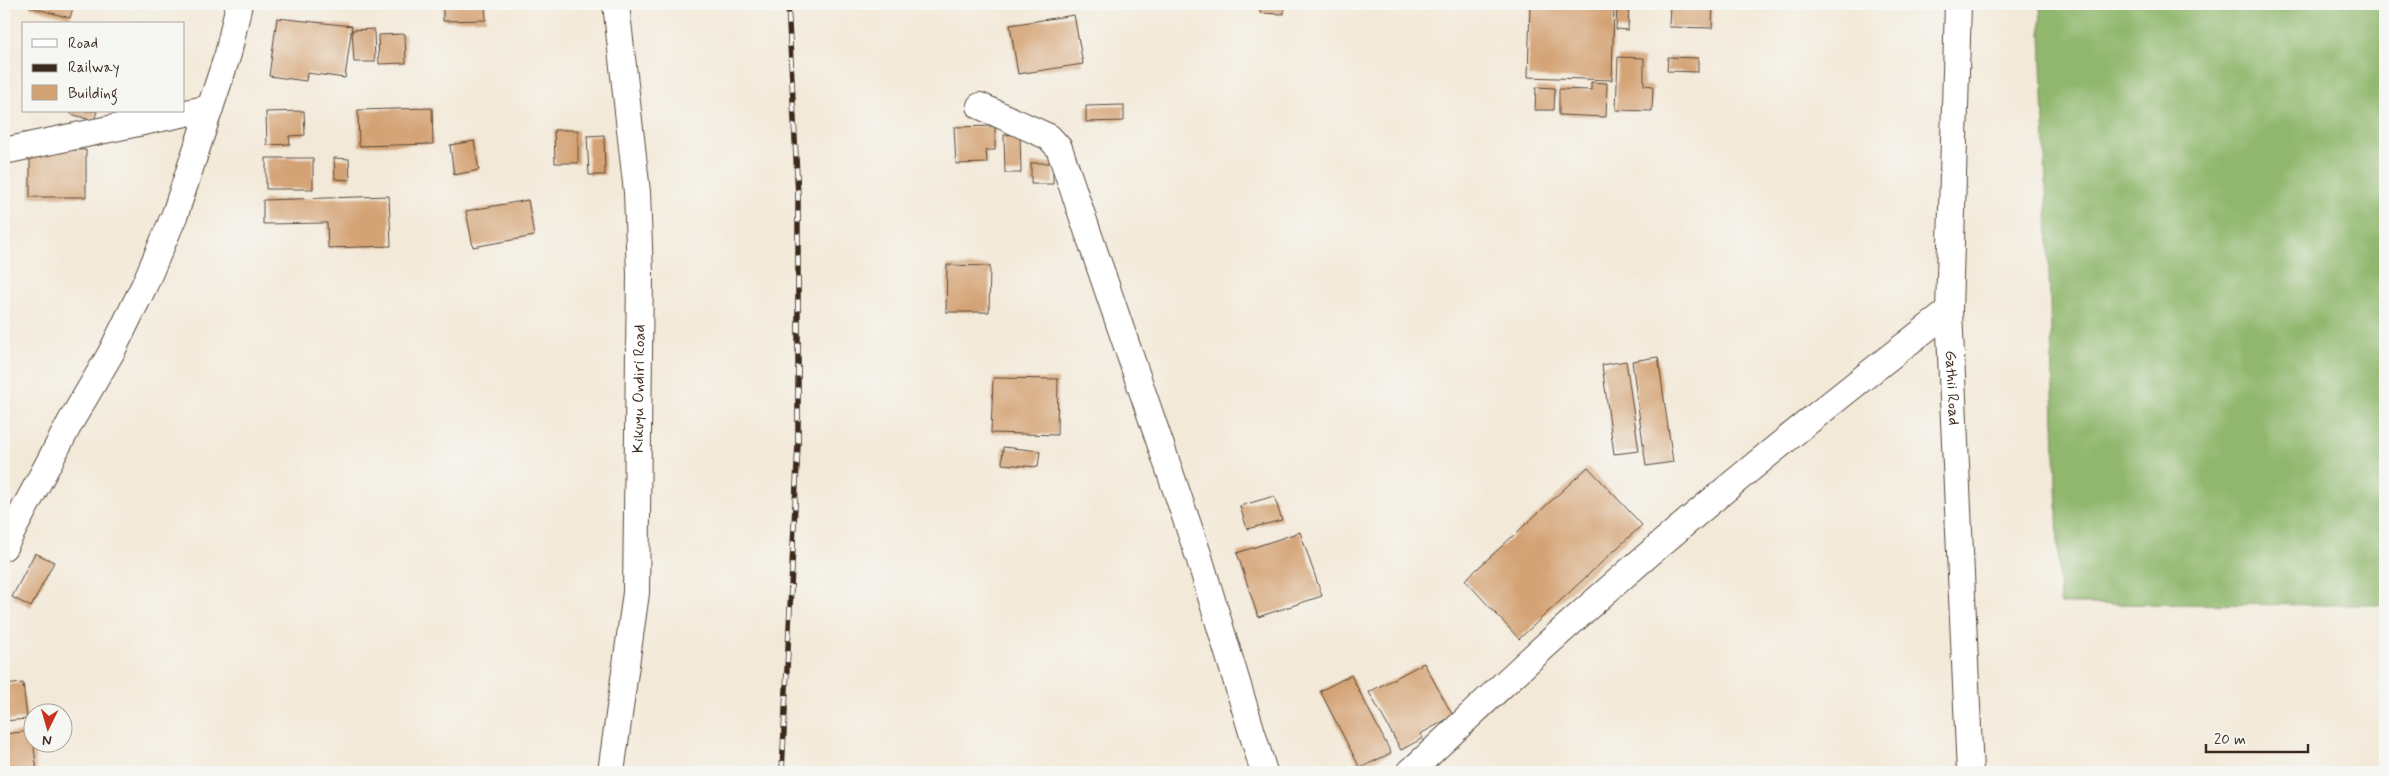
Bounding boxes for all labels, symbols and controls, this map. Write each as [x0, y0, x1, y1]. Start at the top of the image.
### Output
legend [22, 22, 185, 112]
text: Road [68, 34, 98, 54]
text: Railway [68, 58, 120, 78]
text: Building [68, 84, 118, 105]
street label: Kikuyu Ondiri Road [627, 324, 650, 453]
street label: Gathii Road [1940, 350, 1965, 426]
north arrow [22, 704, 72, 754]
scale bar [2206, 721, 2309, 753]
text: 20 m [2214, 730, 2246, 750]
text: N [42, 731, 52, 749]

